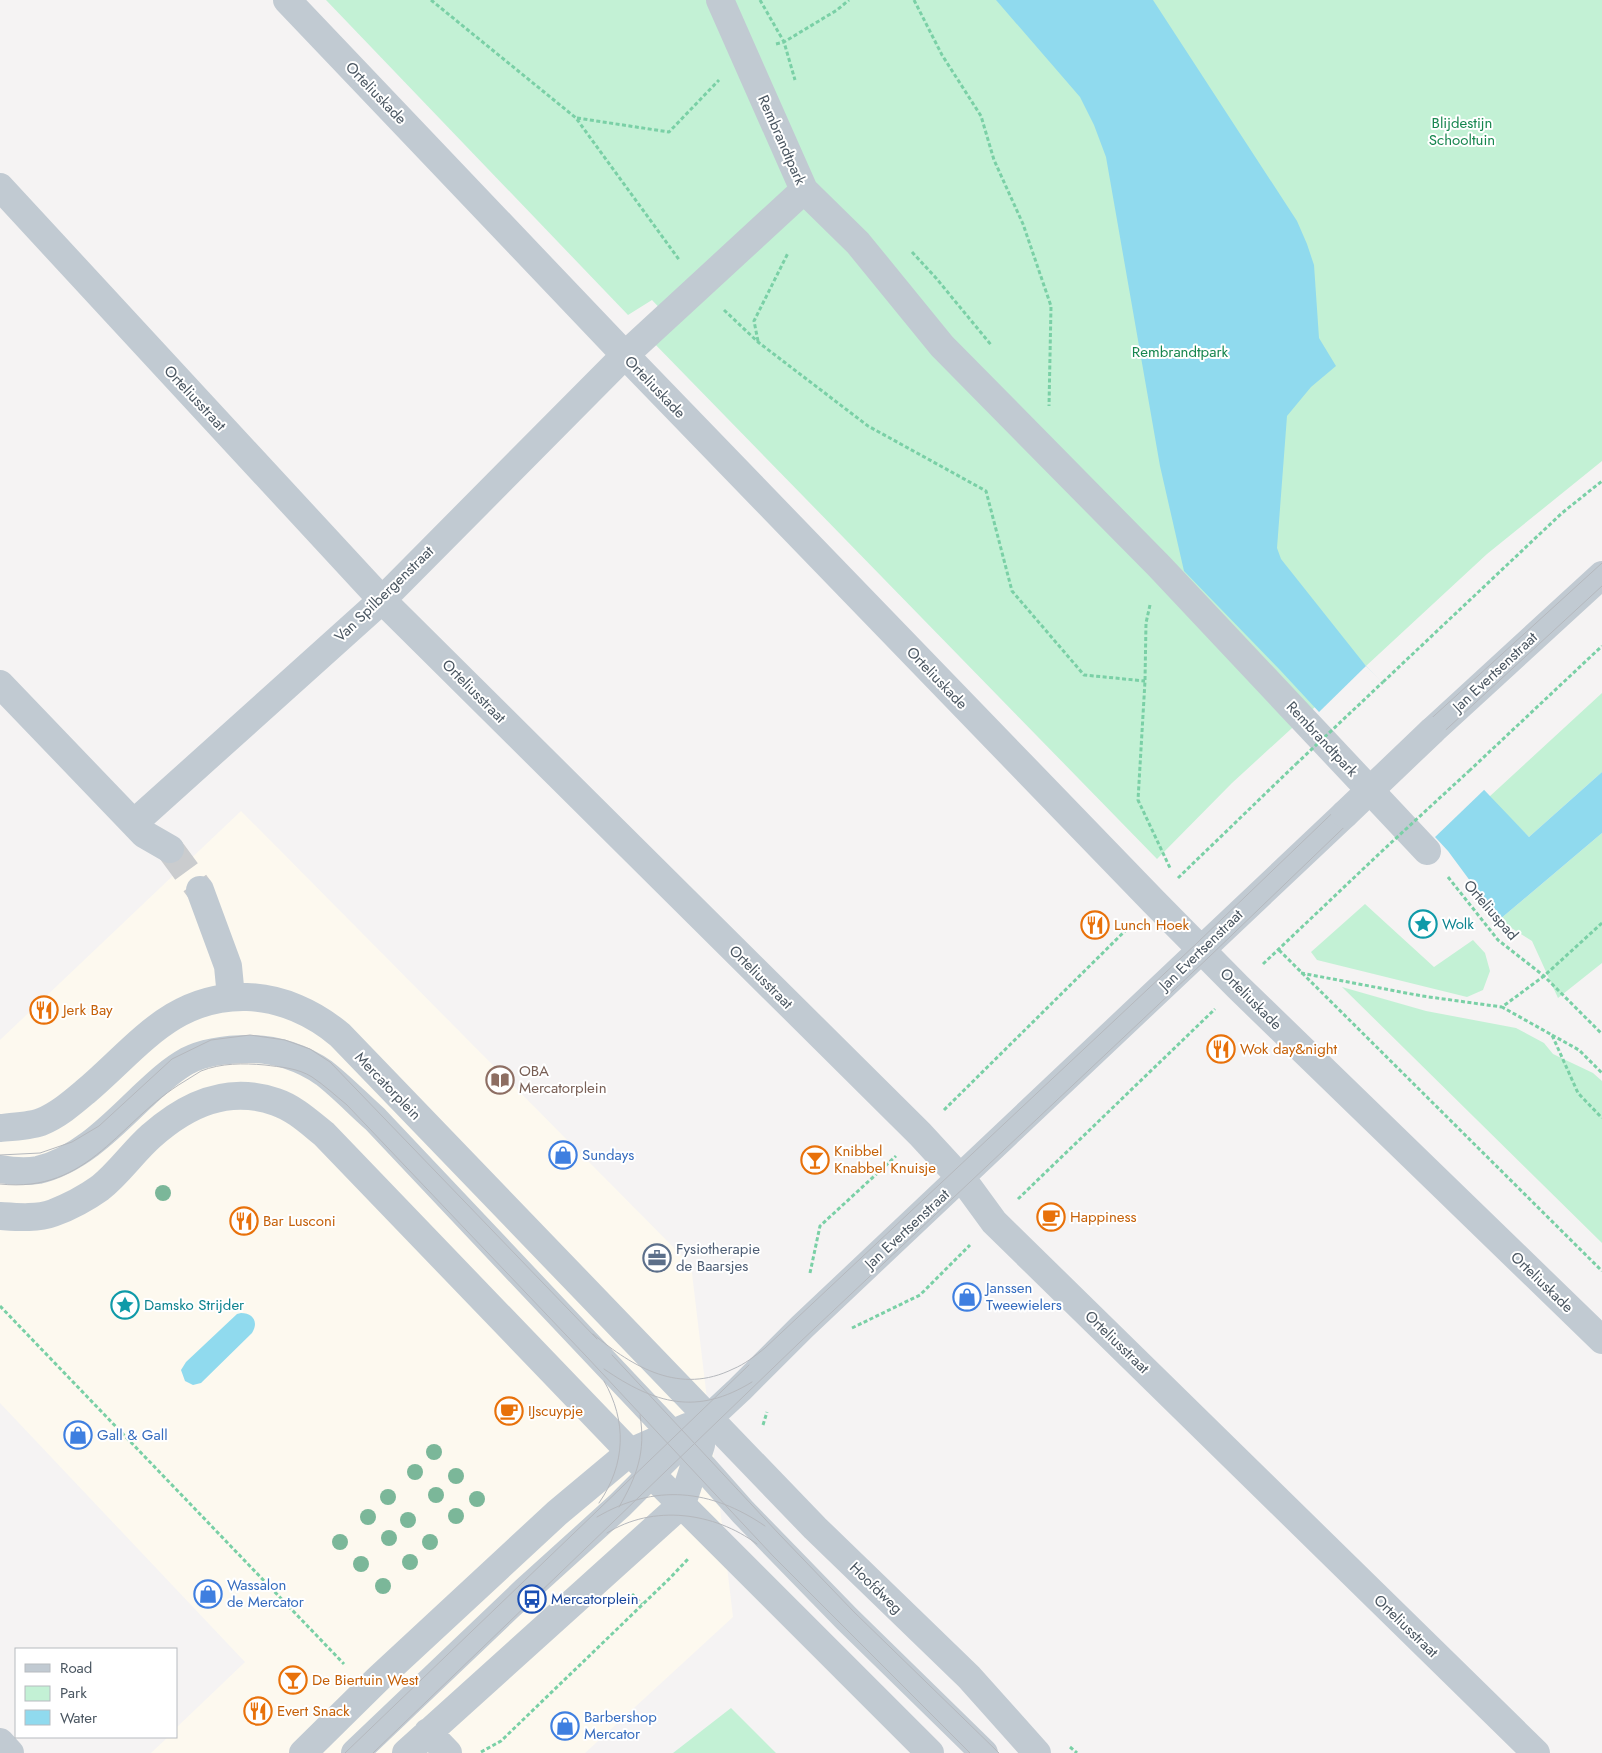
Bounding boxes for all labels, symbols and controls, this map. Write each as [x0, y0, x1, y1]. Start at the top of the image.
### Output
street label: Orteliuskade [340, 57, 412, 129]
street label: Rembrandtpark [752, 92, 812, 189]
park label: Blijdestijn Schooltuin [1429, 112, 1495, 151]
park label: Rembrandtpark [1132, 341, 1229, 363]
street label: Orteliuskade [619, 351, 691, 423]
street label: Orteliusstraat [159, 360, 231, 436]
street label: Van Spilbergenstraat [330, 541, 439, 647]
street label: Jan Evertsenstraat [1446, 627, 1543, 718]
street label: Orteliuskade [901, 642, 973, 714]
street label: Orteliusstraat [437, 654, 511, 728]
street label: Rembrandtpark [1281, 696, 1363, 782]
street label: Orteliuspad [1458, 875, 1524, 945]
street label: Jan Evertsenstraat [1153, 904, 1248, 997]
place icon: Wolk [1408, 909, 1438, 939]
restaurant icon: Lunch Hoek [1080, 910, 1110, 940]
place label: Wolk [1442, 913, 1474, 935]
place label: Lunch Hoek [1114, 914, 1189, 936]
street label: Orteliusstraat [724, 940, 798, 1014]
street label: Orteliuskade [1215, 963, 1287, 1035]
restaurant icon: Jerk Bay [29, 995, 59, 1025]
place label: Jerk Bay [61, 999, 113, 1021]
restaurant icon: Wok day&night [1206, 1034, 1236, 1064]
place label: Wok day&night [1240, 1038, 1338, 1060]
street label: Mercatorplein [350, 1047, 426, 1125]
place label: OBA Mercatorplein [519, 1060, 607, 1099]
library icon: OBA Mercatorplein [485, 1065, 515, 1095]
shop icon: Sundays [548, 1140, 578, 1170]
place label: Knibbel Knabbel Knuisje [834, 1140, 936, 1179]
place label: Sundays [582, 1144, 634, 1166]
bar icon: Knibbel Knabbel Knuisje [800, 1145, 830, 1175]
street label: Jan Evertsenstraat [858, 1184, 955, 1275]
cafe icon: Happiness [1036, 1202, 1066, 1232]
restaurant icon: Bar Lusconi [229, 1206, 259, 1236]
place label: Happiness [1070, 1206, 1137, 1228]
place label: Bar Lusconi [263, 1210, 336, 1232]
place label: Fysiotherapie de Baarsjes [676, 1238, 760, 1277]
office icon: Fysiotherapie de Baarsjes [642, 1243, 672, 1273]
street label: Orteliuskade [1506, 1246, 1578, 1318]
place label: Janssen Tweewielers [984, 1277, 1062, 1316]
shop icon: Janssen Tweewielers [952, 1282, 982, 1312]
place icon: Damsko Strijder [110, 1290, 140, 1320]
place label: Damsko Strijder [144, 1294, 245, 1316]
street label: Orteliusstraat [1080, 1305, 1155, 1379]
cafe icon: IJscuypje [494, 1396, 524, 1426]
place label: IJscuypje [528, 1400, 583, 1422]
shop icon: Gall & Gall [63, 1420, 93, 1450]
place label: Gall & Gall [97, 1424, 168, 1446]
street label: Hoofdweg [845, 1557, 907, 1619]
place label: Wassalon de Mercator [227, 1574, 305, 1613]
shop icon: Wassalon de Mercator [193, 1579, 223, 1609]
bus stop icon: Mercatorplein [517, 1584, 547, 1614]
place label: Mercatorplein [551, 1588, 639, 1610]
street label: Orteliusstraat [1369, 1589, 1444, 1663]
legend [15, 1648, 178, 1738]
text: Road [60, 1657, 92, 1679]
bar icon: De Biertuin West [278, 1665, 308, 1695]
place label: De Biertuin West [312, 1669, 419, 1691]
text: Park [60, 1682, 87, 1704]
restaurant icon: Evert Snack [243, 1696, 273, 1726]
place label: Evert Snack [277, 1700, 350, 1722]
place label: Barbershop Mercator [584, 1706, 657, 1745]
text: Water [60, 1707, 98, 1729]
shop icon: Barbershop Mercator [550, 1711, 580, 1741]

